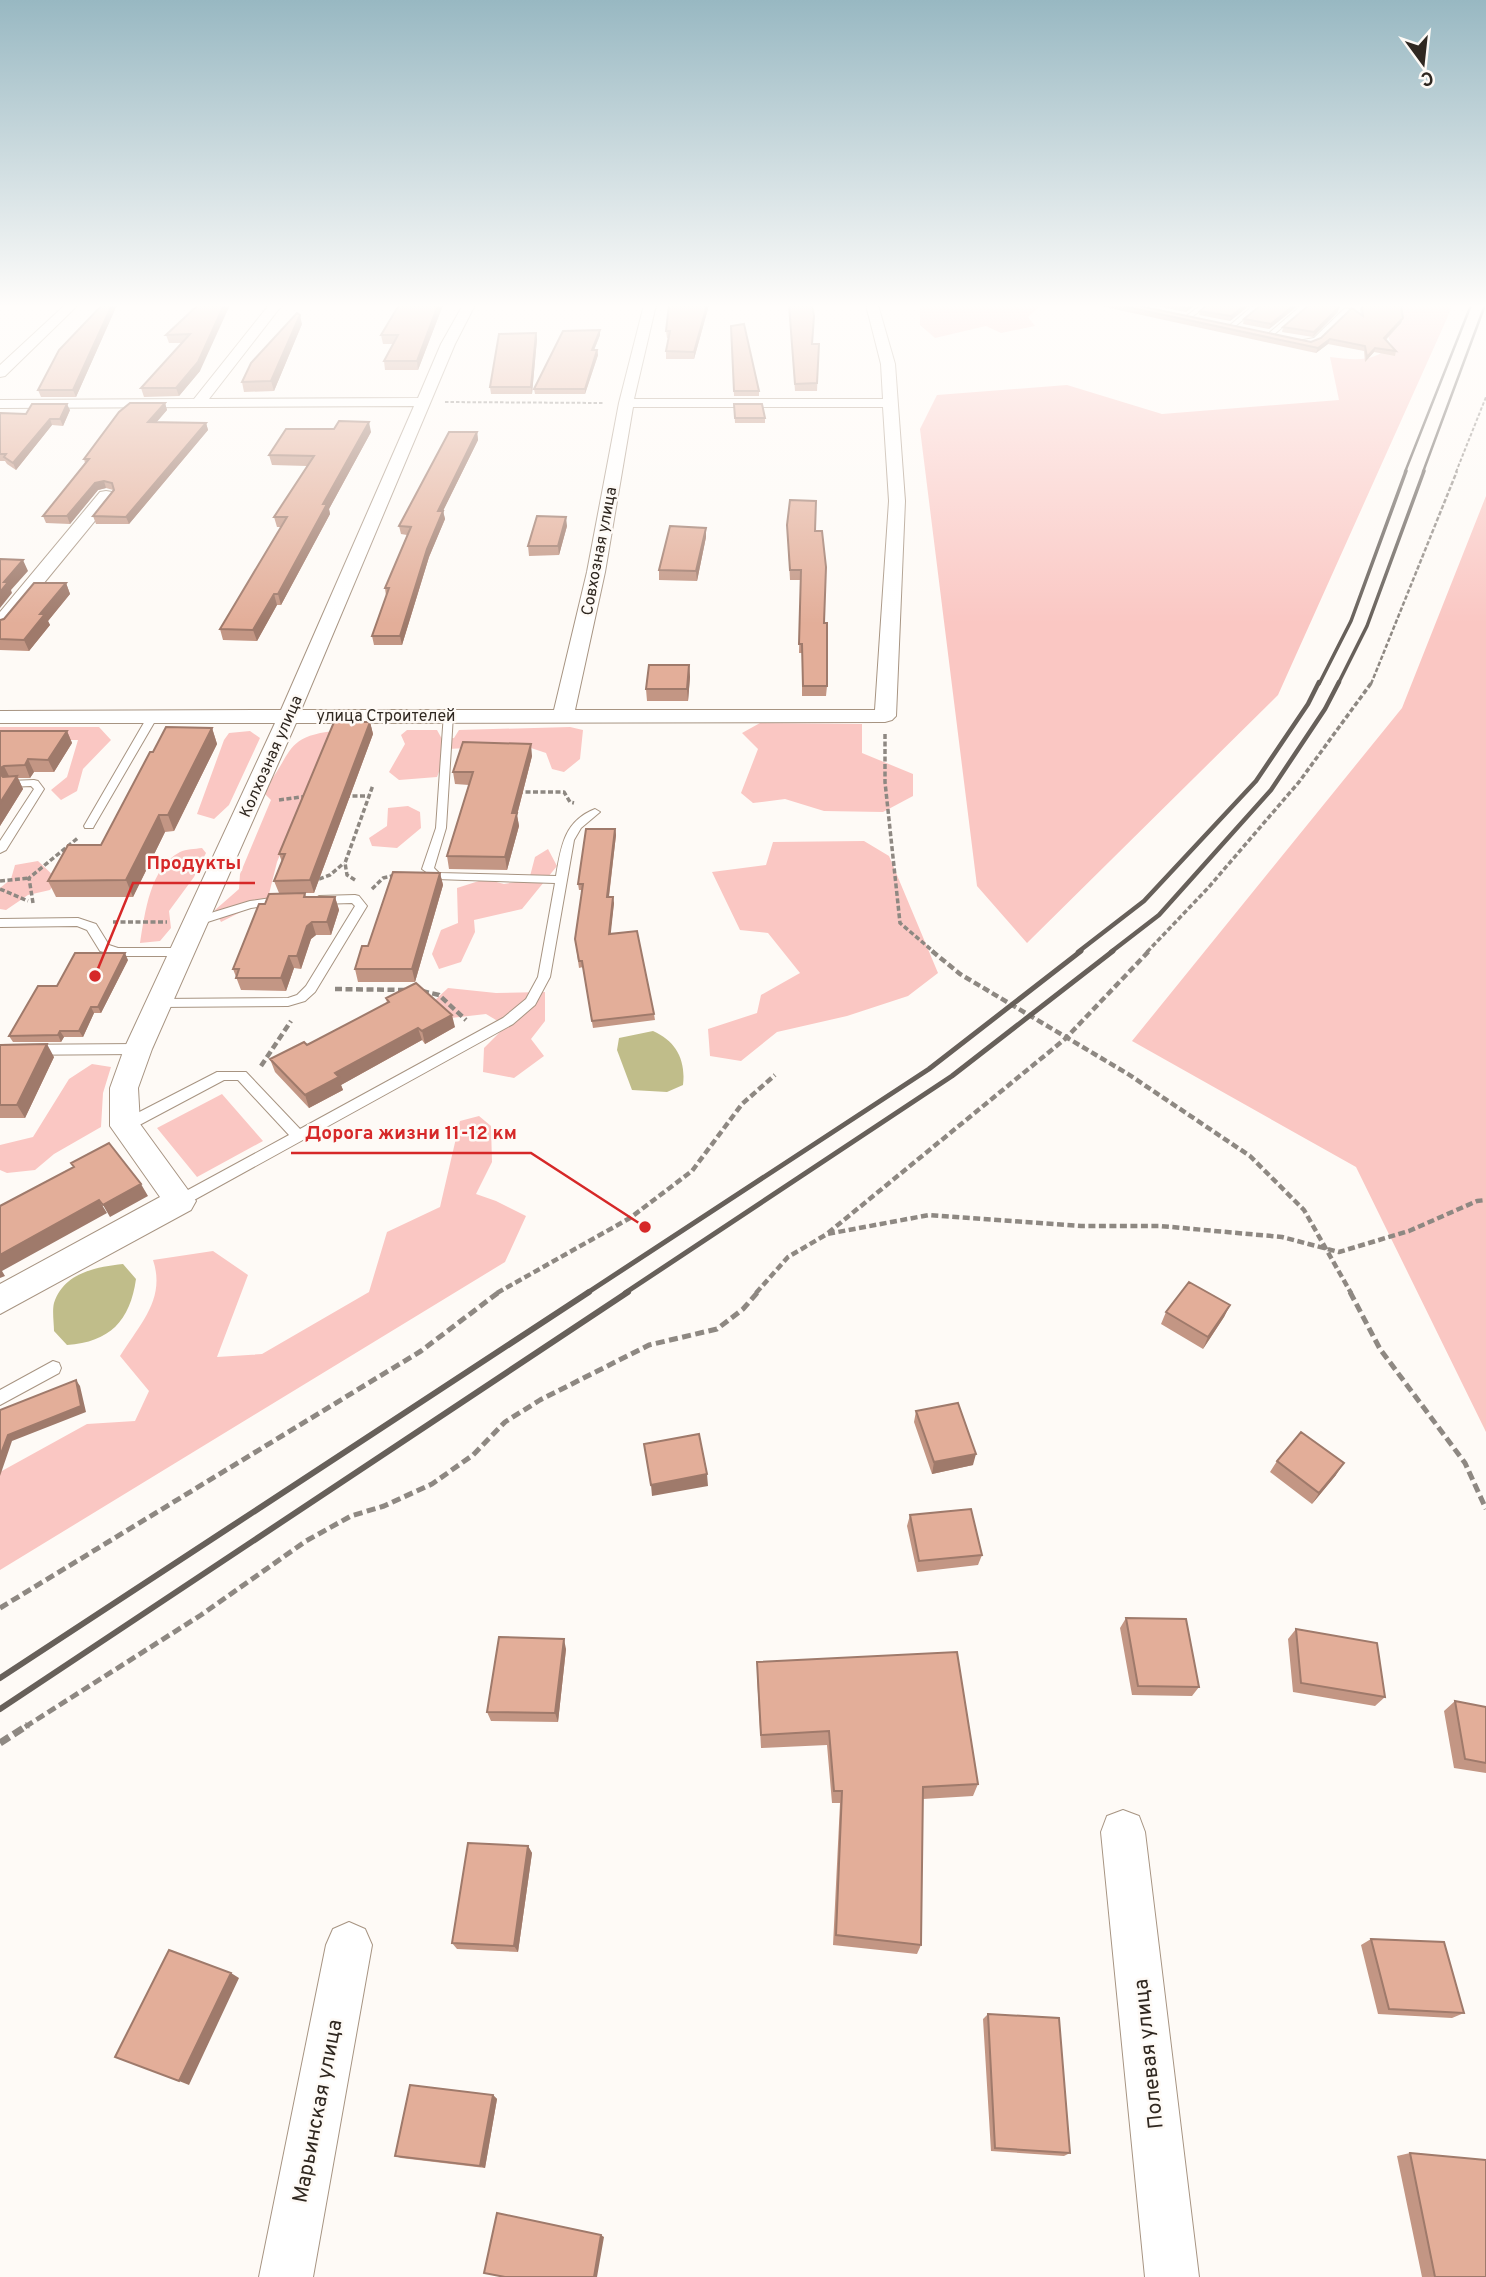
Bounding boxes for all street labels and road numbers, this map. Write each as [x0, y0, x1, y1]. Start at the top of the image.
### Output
street label: Совхозная улица [578, 485, 622, 617]
street label: Колхозная улица [236, 693, 308, 821]
street label: улица Строителей [317, 707, 456, 727]
street label: Полевая улица [1128, 1977, 1171, 2130]
street label: Марьинская улица [287, 2017, 349, 2205]

